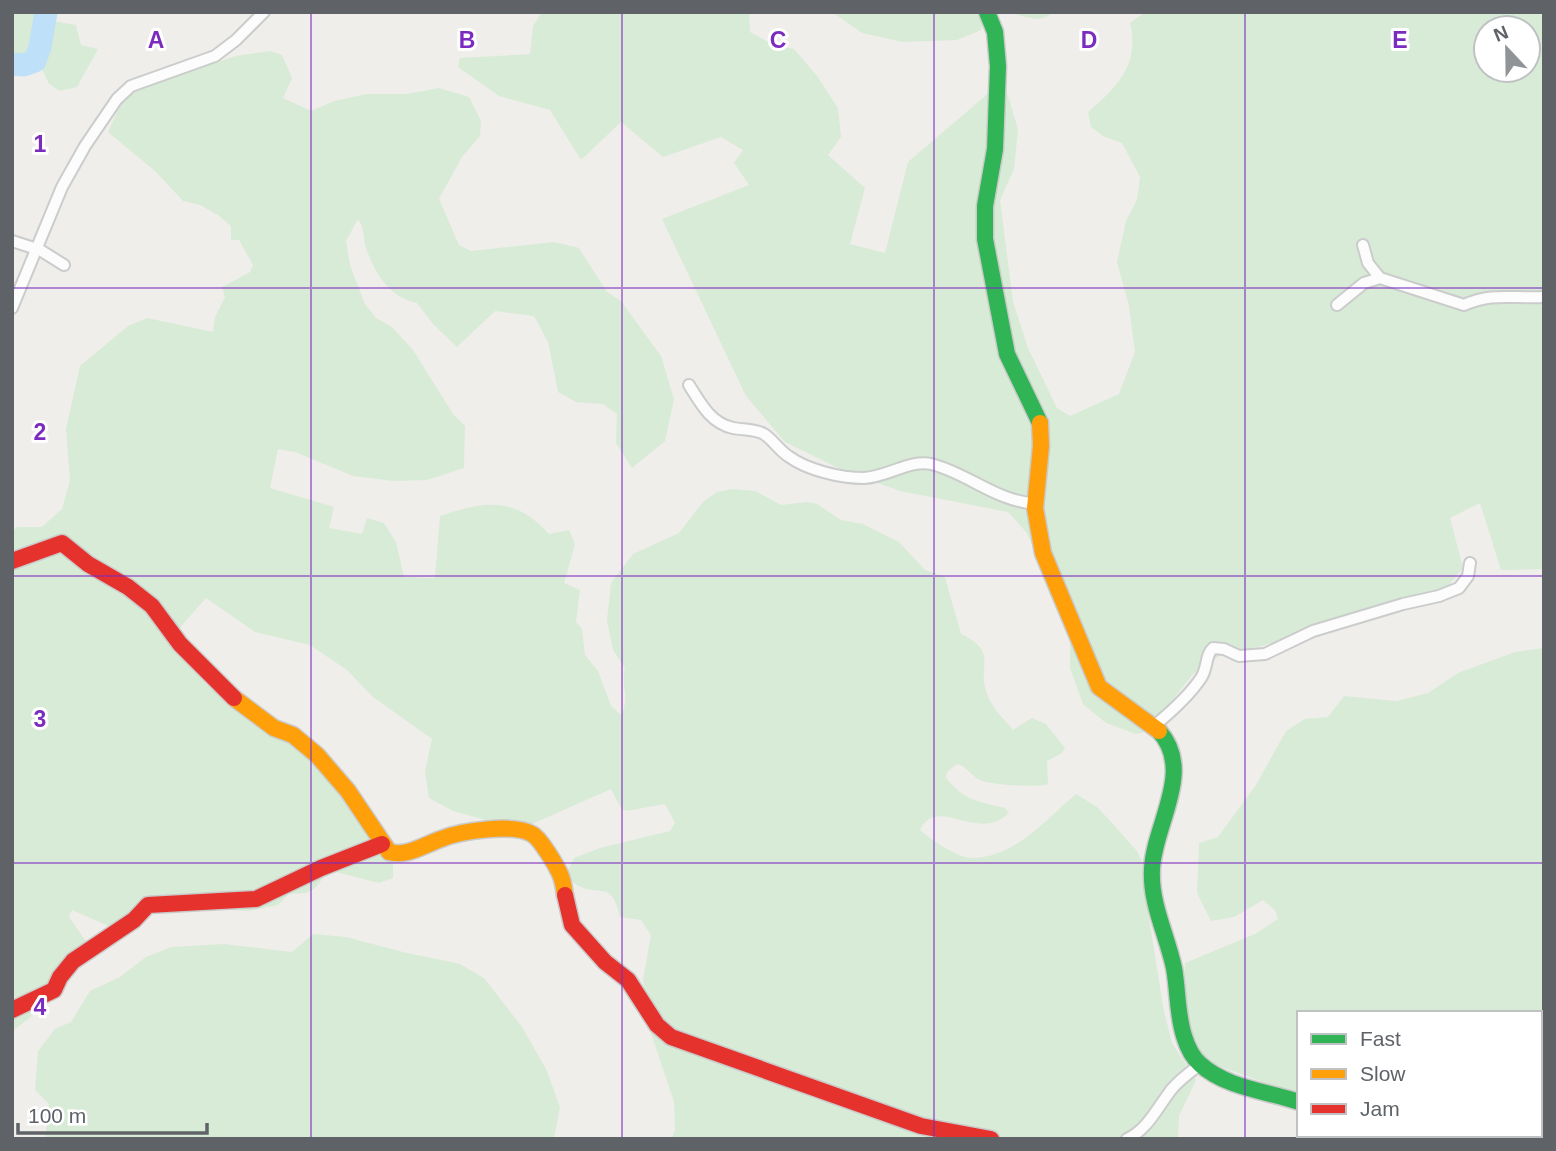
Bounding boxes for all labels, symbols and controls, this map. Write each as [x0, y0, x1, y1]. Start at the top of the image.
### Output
north arrow [1472, 14, 1542, 84]
text: N [1491, 21, 1511, 46]
text: A [148, 27, 164, 53]
text: B [459, 27, 475, 53]
text: C [770, 27, 786, 53]
text: D [1081, 27, 1097, 53]
text: E [1392, 27, 1408, 53]
text: 1 [34, 131, 47, 157]
text: 2 [34, 419, 46, 445]
text: 3 [34, 706, 46, 732]
text: 4 [34, 994, 47, 1020]
legend [1297, 1011, 1542, 1137]
text: Fast [1360, 1027, 1401, 1050]
text: Slow [1360, 1062, 1406, 1085]
scale bar [18, 1092, 206, 1136]
text: Jam [1360, 1097, 1400, 1120]
text: 100 m [28, 1104, 86, 1127]

